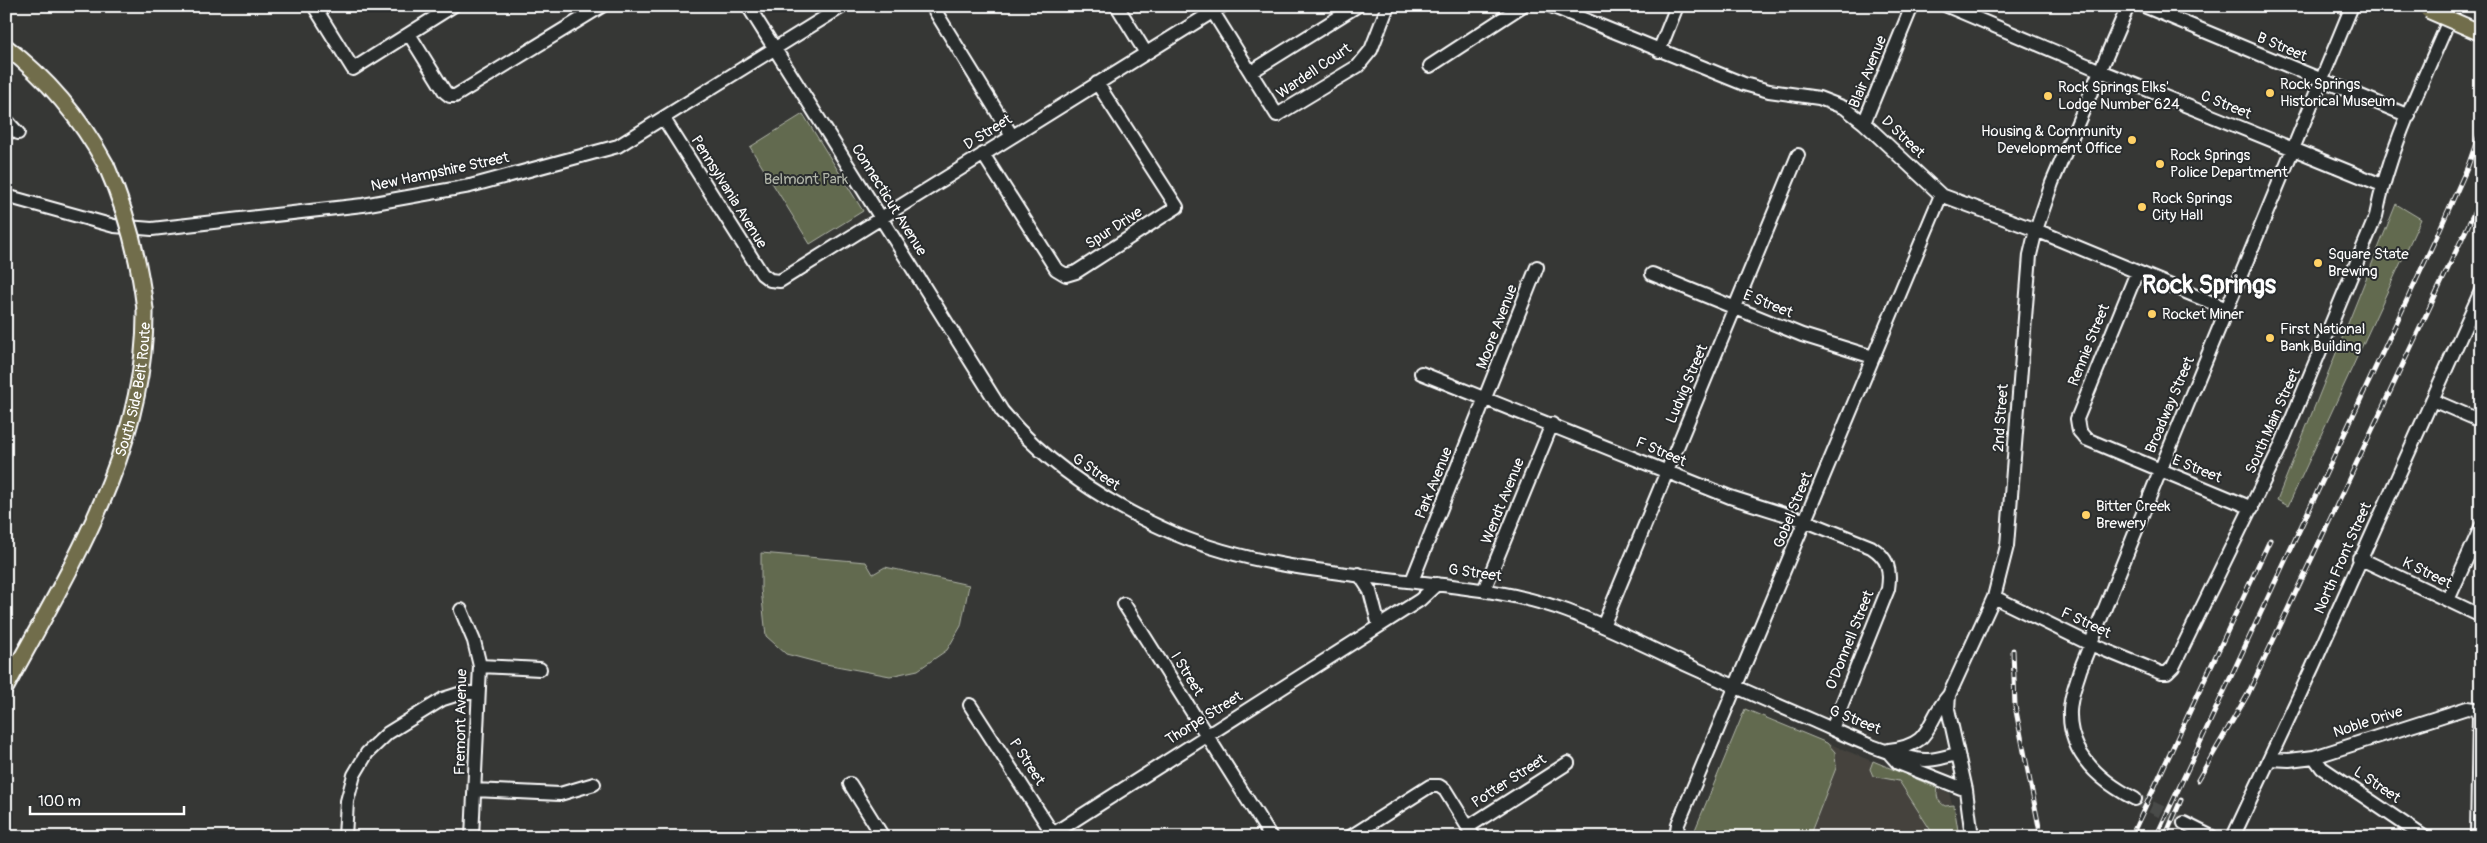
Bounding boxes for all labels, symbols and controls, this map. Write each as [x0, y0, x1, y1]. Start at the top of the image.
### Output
street label: B Street [2254, 28, 2311, 66]
street label: Blair Avenue [1845, 32, 1891, 111]
street label: Wardell Court [1273, 38, 1356, 103]
place label: Rock Springs Historical Museum [2280, 75, 2395, 111]
place label: Rock Springs Elks' Lodge Number 624 [2058, 78, 2180, 114]
street label: C Street [2198, 86, 2255, 124]
marker: Rock Springs Historical Museum [2264, 87, 2276, 99]
marker: Rock Springs Elks' Lodge Number 624 [2042, 90, 2054, 102]
street label: D Street [960, 109, 1016, 154]
street label: D Street [1877, 112, 1929, 163]
place label: Housing & Community Development Office [1981, 122, 2123, 158]
street label: Pennsylvania Avenue [687, 132, 772, 252]
marker: Housing & Community Development Office [2126, 134, 2138, 146]
street label: Connecticut Avenue [847, 140, 931, 260]
place label: Rock Springs Police Department [2170, 146, 2289, 182]
street label: New Hampshire Street [369, 148, 512, 196]
marker: Rock Springs Police Department [2154, 158, 2166, 170]
park label: Belmont Park [764, 170, 849, 189]
place label: Rock Springs City Hall [2152, 189, 2233, 225]
marker: Rock Springs City Hall [2136, 201, 2148, 213]
street label: Spur Drive [1082, 202, 1147, 253]
place label: Square State Brewing [2328, 245, 2409, 281]
marker: Square State Brewing [2312, 257, 2324, 269]
district label: Rock Springs [2142, 270, 2277, 301]
street label: Moore Avenue [1472, 282, 1522, 372]
street label: E Street [1740, 285, 1796, 323]
street label: Rennie Street [2064, 300, 2114, 389]
place label: Rocket Miner [2162, 305, 2245, 324]
marker: Rocket Miner [2146, 308, 2158, 320]
place label: First National Bank Building [2280, 320, 2365, 356]
street label: South Side Belt Route [111, 321, 154, 459]
marker: First National Bank Building [2264, 332, 2276, 344]
street label: Ludvig Street [1662, 341, 1713, 426]
street label: Broadway Street [2141, 353, 2199, 456]
street label: South Main Street [2241, 364, 2305, 477]
street label: 2nd Street [1989, 382, 2013, 453]
street label: F Street [1633, 433, 1690, 471]
street label: Park Avenue [1411, 444, 1457, 522]
street label: G Street [1068, 449, 1124, 495]
street label: E Street [2169, 450, 2225, 488]
street label: Wendt Avenue [1477, 455, 1529, 547]
street label: Gobel Street [1769, 468, 1817, 551]
place label: Bitter Creek Brewery [2096, 497, 2171, 533]
street label: North Front Street [2310, 498, 2377, 617]
marker: Bitter Creek Brewery [2080, 509, 2092, 521]
street label: K Street [2399, 553, 2456, 594]
street label: G Street [1447, 560, 1504, 586]
street label: O'Donnell Street [1821, 587, 1879, 692]
street label: F Street [2058, 603, 2115, 643]
street label: I Street [1166, 649, 1208, 700]
street label: Fremont Avenue [451, 668, 471, 775]
street label: Thorpe Street [1162, 686, 1247, 749]
street label: G Street [1826, 701, 1884, 739]
street label: Noble Drive [2331, 702, 2406, 742]
street label: P Street [1005, 735, 1050, 790]
street label: Potter Street [1468, 749, 1551, 812]
street label: L Street [2350, 762, 2405, 808]
scale bar [30, 783, 184, 815]
text: 100 m [38, 792, 81, 811]

